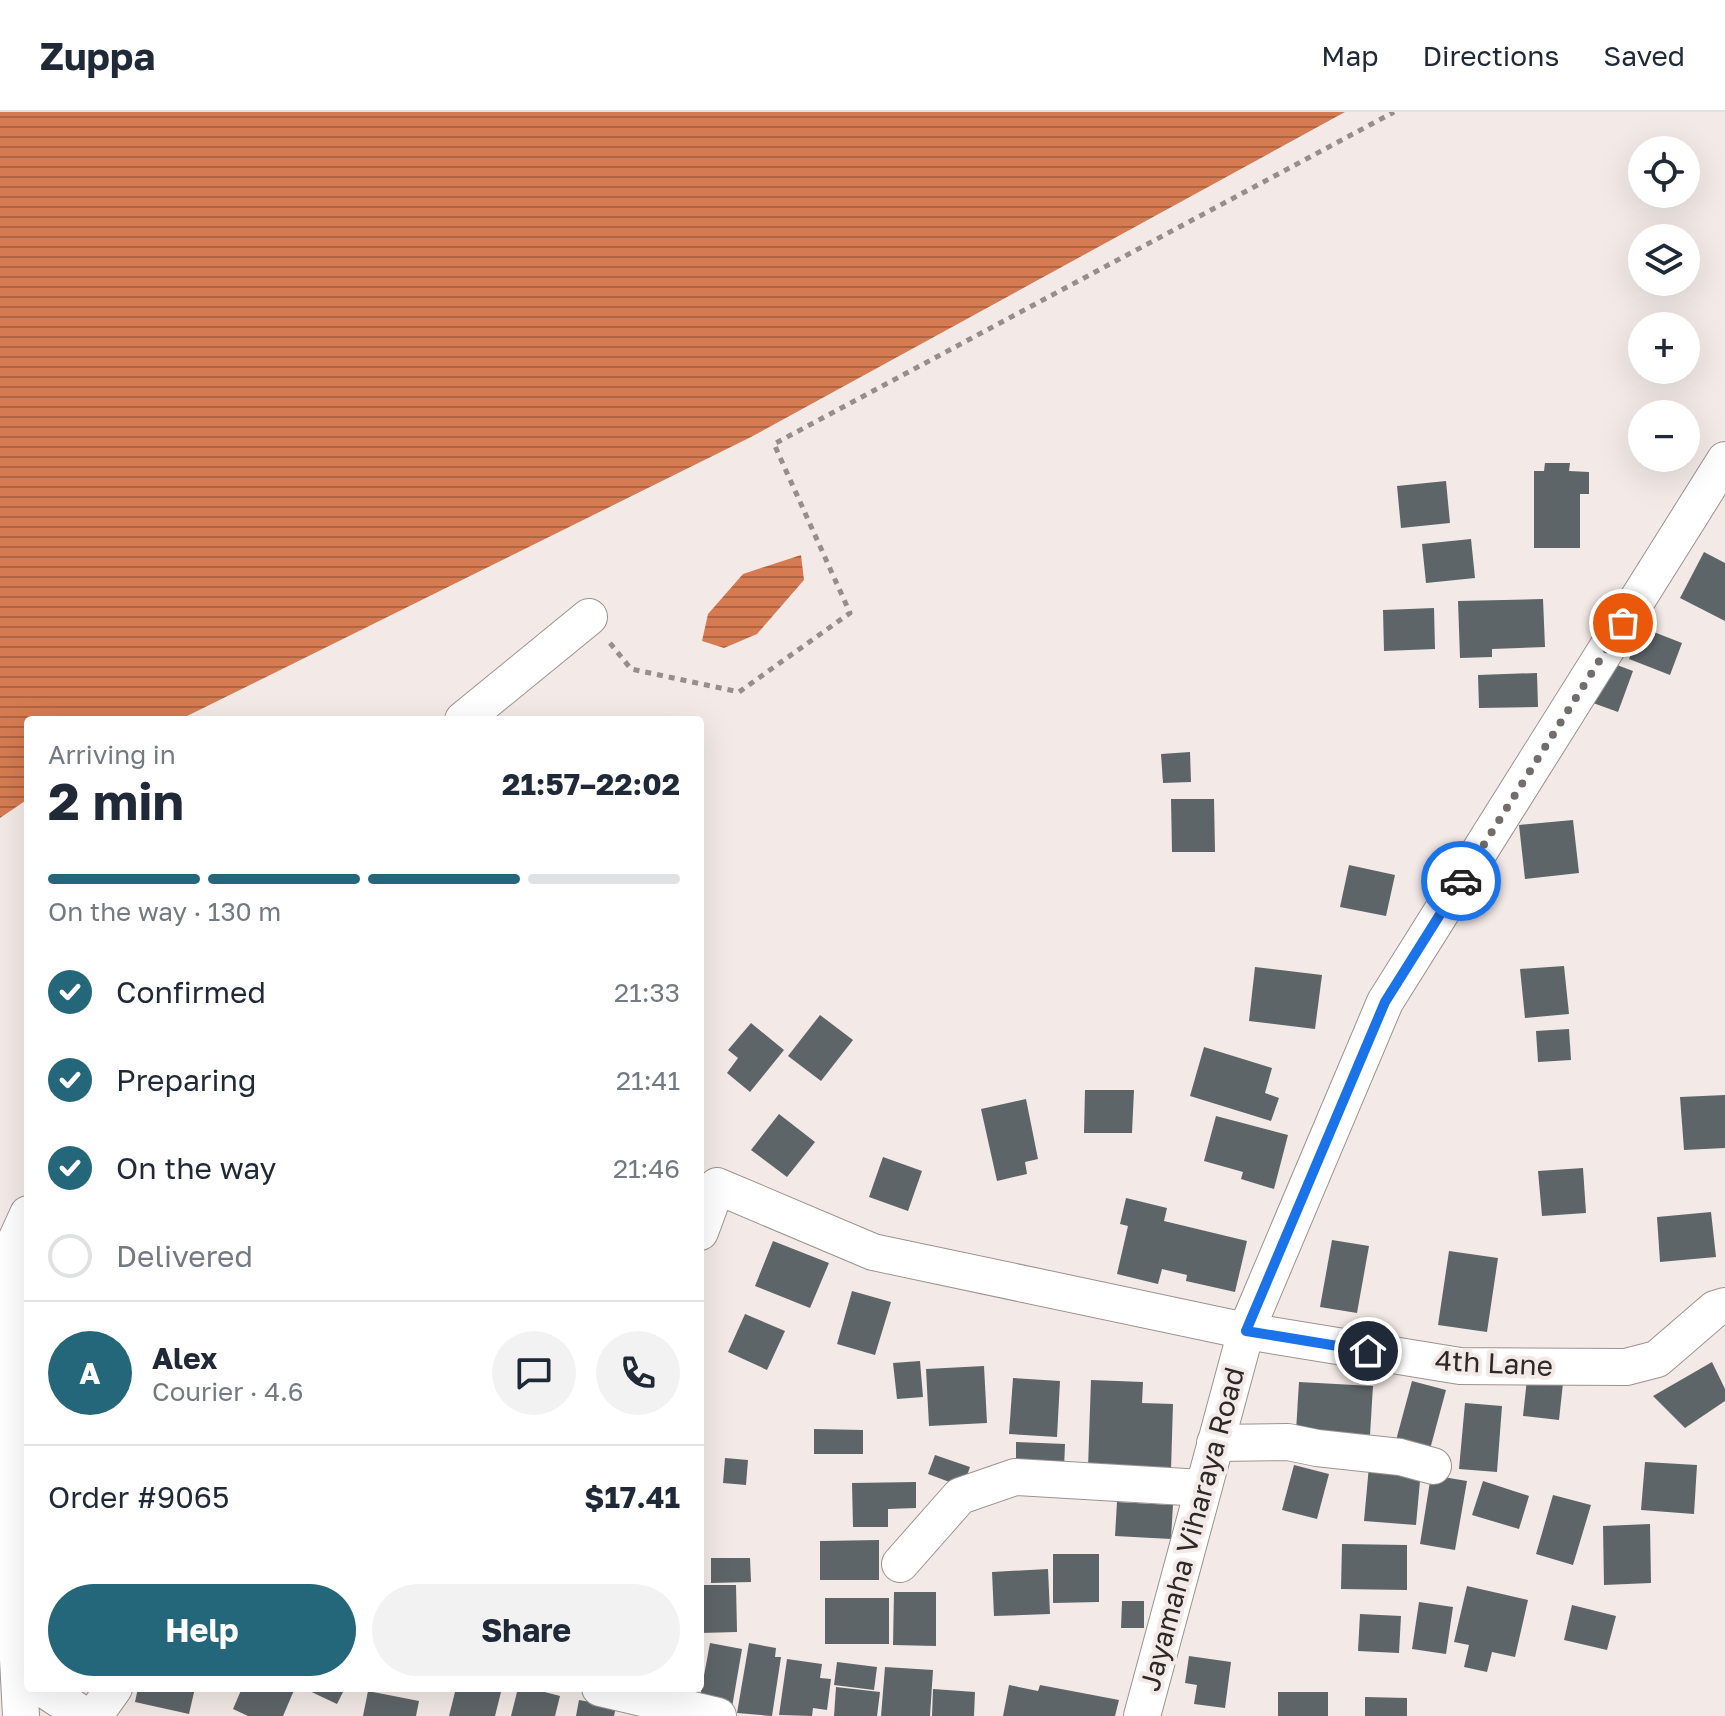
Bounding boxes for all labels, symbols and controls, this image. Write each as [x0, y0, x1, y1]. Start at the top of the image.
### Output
text: Zuppa [40, 33, 155, 78]
text: Map [1321, 39, 1378, 72]
text: Directions [1422, 39, 1559, 72]
text: Saved [1603, 39, 1685, 72]
map controls [1628, 136, 1700, 472]
button: locate [1628, 136, 1700, 208]
button: layers [1628, 224, 1700, 296]
button: + [1628, 312, 1700, 384]
button: − [1628, 400, 1700, 472]
pin [1589, 589, 1657, 657]
icon: bag [1601, 601, 1645, 645]
text: Arriving in [48, 739, 176, 770]
text: 21:57–22:02 [502, 766, 680, 802]
text: 2 min [48, 769, 184, 831]
courier [1421, 841, 1501, 921]
icon: car [1439, 859, 1483, 903]
text: On the way · 130 m [48, 896, 281, 927]
icon: check [48, 970, 92, 1014]
text: Confirmed [116, 974, 266, 1010]
text: 21:33 [614, 977, 680, 1008]
icon: check [48, 1058, 92, 1102]
text: Preparing [116, 1062, 257, 1098]
text: 21:41 [616, 1065, 680, 1096]
icon: check [48, 1146, 92, 1190]
text: On the way [116, 1150, 276, 1186]
text: 21:46 [613, 1153, 680, 1184]
text: Delivered [116, 1238, 253, 1274]
pin [1334, 1317, 1402, 1385]
icon: home [1346, 1329, 1390, 1373]
button: chat [492, 1331, 576, 1415]
button: phone [596, 1331, 680, 1415]
text: Alex [152, 1340, 217, 1376]
street label: 4th Lane [1434, 1343, 1554, 1382]
text: A [79, 1355, 101, 1391]
street label: Jayamaha Viharaya Road [1132, 1363, 1251, 1694]
text: Courier · 4.6 [152, 1376, 304, 1407]
text: Order #9065 [48, 1479, 229, 1515]
text: $17.41 [584, 1479, 680, 1515]
button: Help [48, 1584, 356, 1676]
button: Share [372, 1584, 680, 1676]

